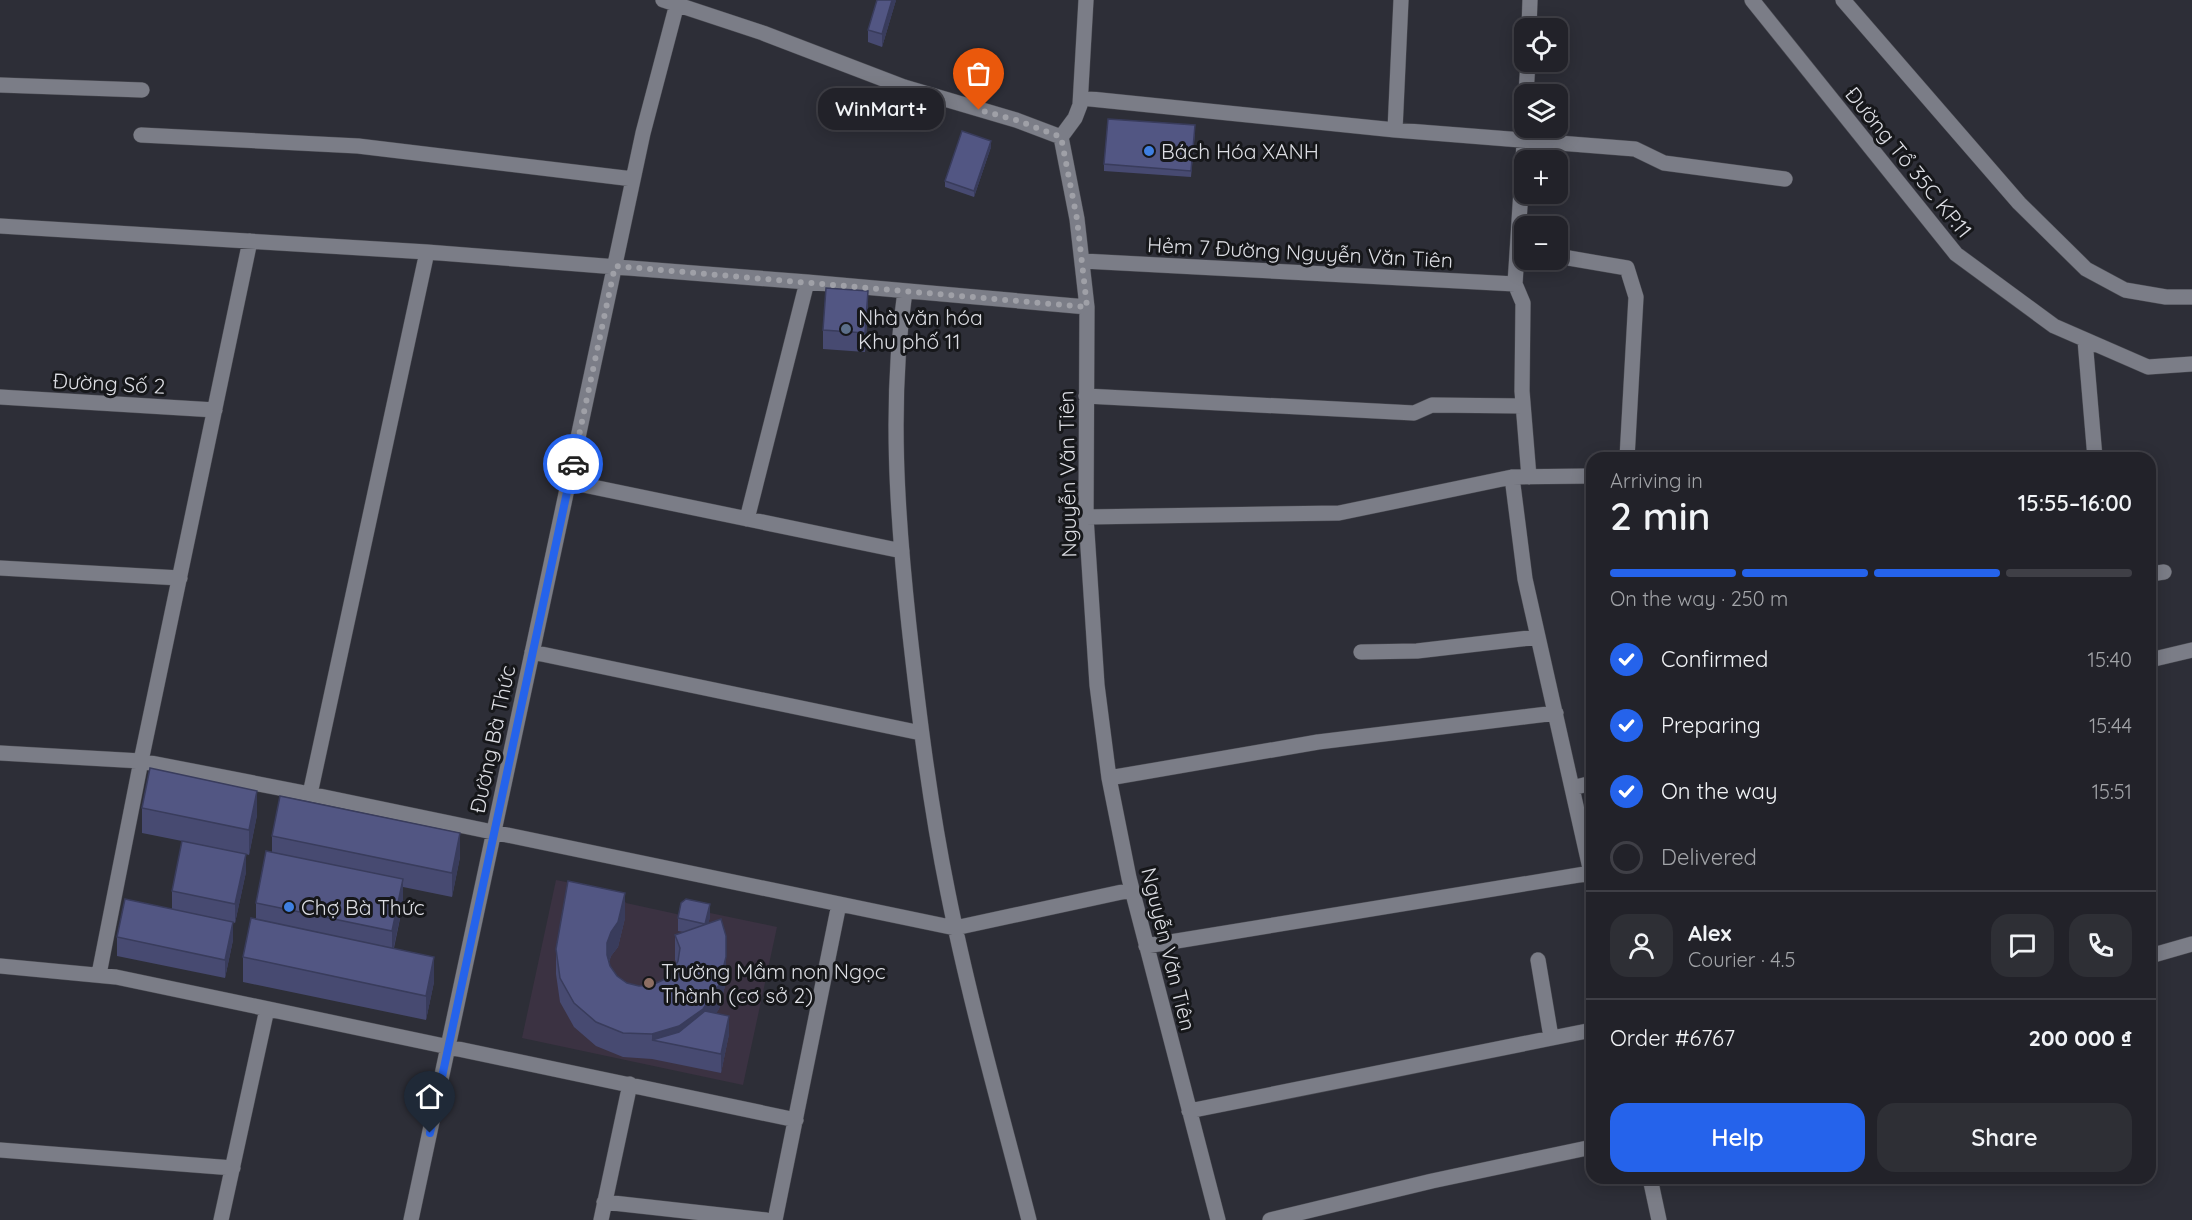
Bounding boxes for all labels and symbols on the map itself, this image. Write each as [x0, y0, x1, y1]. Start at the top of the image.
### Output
pin [953, 48, 1004, 110]
street label: Đường Tổ 35C KP.11 [1840, 81, 1978, 243]
callout: WinMart+ [817, 89, 943, 131]
place label: Bách Hóa XANH [1161, 138, 1319, 164]
marker: Bách Hóa XANH [1142, 144, 1156, 158]
street label: Hẻm 7 Đường Nguyễn Văn Tiên [1146, 231, 1454, 273]
place label: Nhà văn hóa Khu phố 11 [858, 304, 983, 354]
marker: Nhà văn hóa Khu phố 11 [839, 322, 853, 336]
street label: Đường Số 2 [52, 367, 166, 399]
street label: Nguyễn Văn Tiên [1053, 390, 1081, 558]
courier [543, 434, 603, 494]
street label: Đường Bà Thức [464, 663, 520, 815]
street label: Nguyễn Văn Tiên [1136, 865, 1202, 1033]
place label: Chợ Bà Thức [301, 894, 425, 920]
marker: Chợ Bà Thức [282, 900, 296, 914]
place label: Trường Mầm non Ngọc Thành (cơ sở 2) [661, 958, 886, 1008]
marker: Trường Mầm non Ngọc Thành (cơ sở 2) [642, 976, 656, 990]
pin [404, 1071, 455, 1133]

